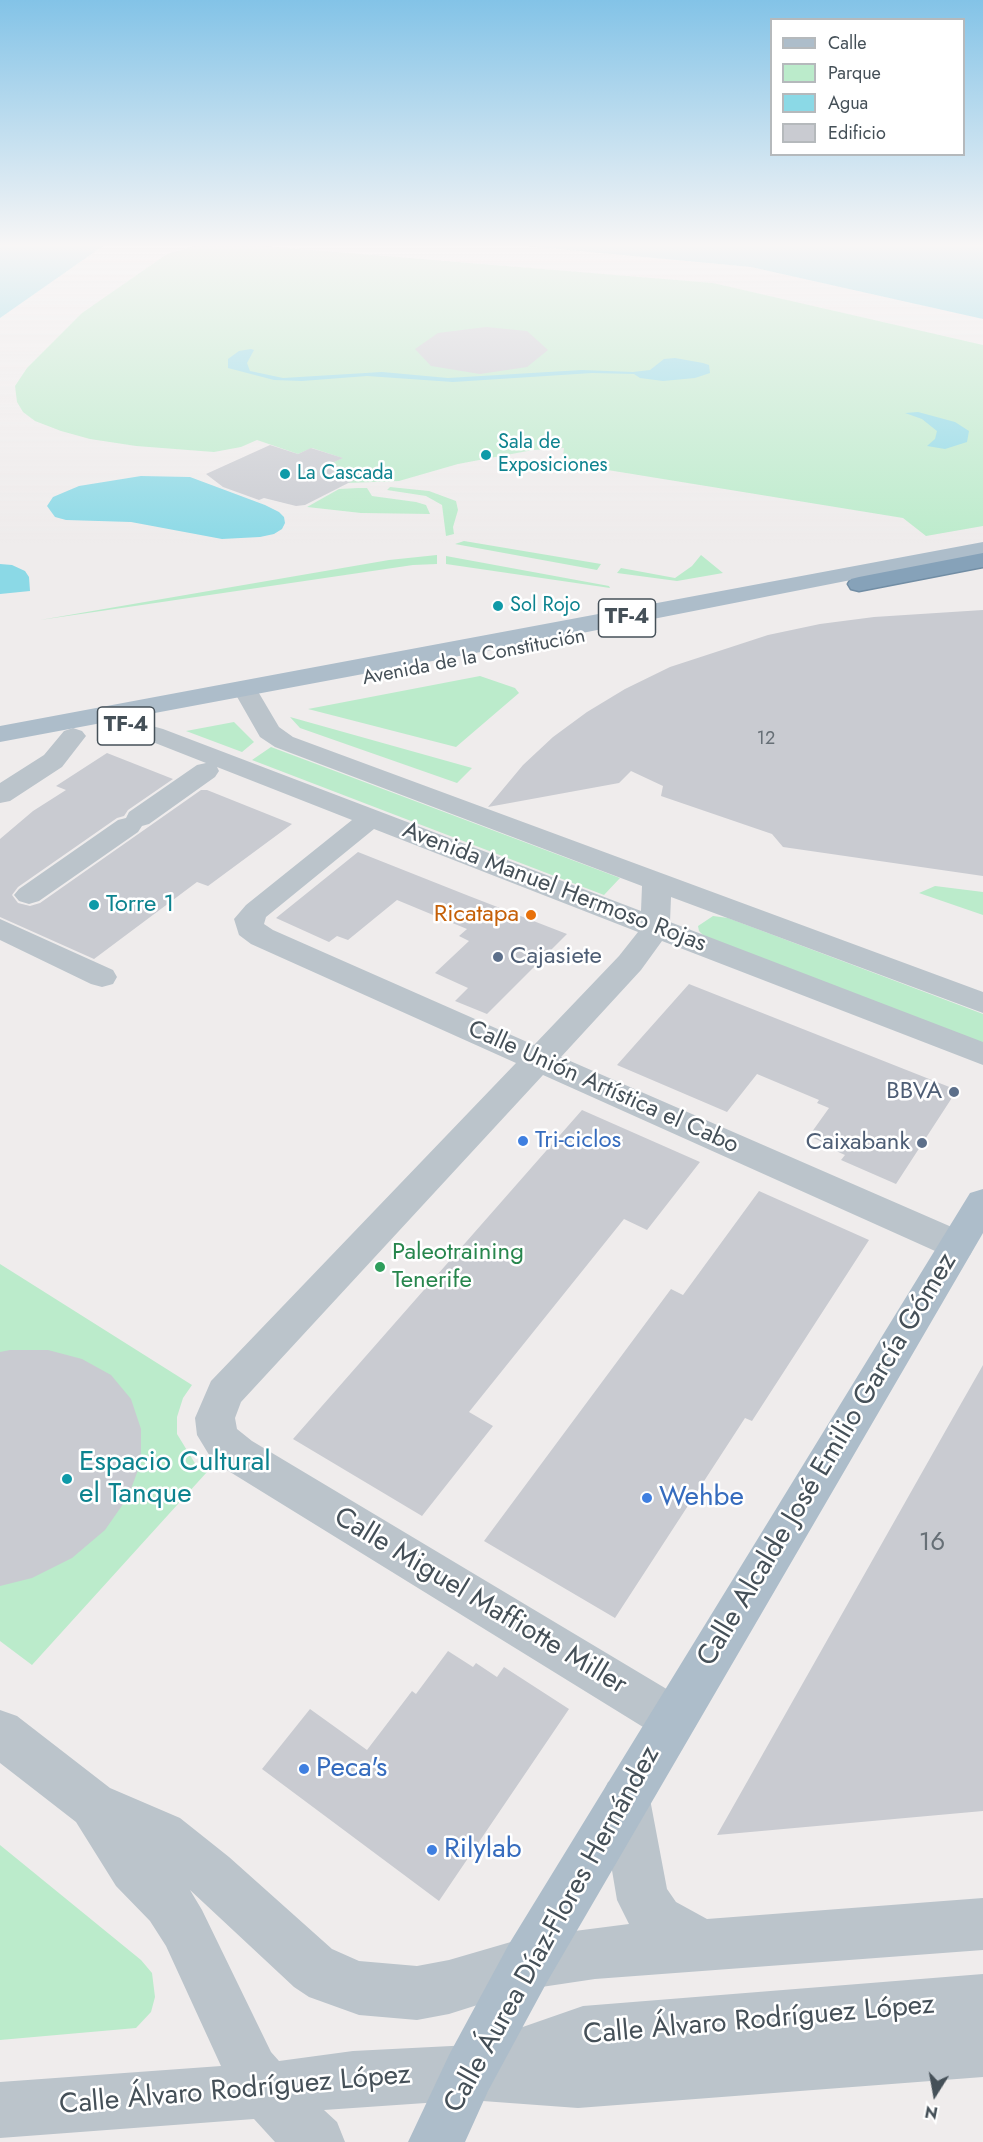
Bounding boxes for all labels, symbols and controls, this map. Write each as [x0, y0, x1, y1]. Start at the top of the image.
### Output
legend [770, 18, 965, 156]
text: Calle [828, 30, 867, 56]
text: Parque [828, 60, 881, 86]
text: Agua [828, 90, 868, 116]
text: Edificio [828, 120, 886, 146]
place label: Sala de Exposiciones [498, 431, 608, 478]
marker: Sala de Exposiciones [479, 448, 493, 462]
place label: La Cascada [297, 462, 393, 486]
marker: La Cascada [278, 467, 292, 481]
place label: Sol Rojo [510, 594, 581, 618]
marker: Sol Rojo [491, 599, 505, 613]
road number: TF-4 [598, 599, 656, 637]
street label: Avenida de la Constitución [361, 625, 587, 691]
road number: TF-4 [98, 707, 154, 745]
house number: 12 [757, 729, 775, 751]
street label: Avenida Manuel Hermoso Rojas [398, 817, 710, 959]
place label: Torre 1 [106, 891, 174, 919]
marker: Torre 1 [87, 898, 101, 912]
place label: Ricatapa [434, 901, 519, 929]
marker: Ricatapa [524, 908, 538, 922]
place label: Cajasiete [510, 943, 602, 971]
marker: Cajasiete [491, 950, 505, 964]
street label: Calle Unión Artística el Cabo [463, 1015, 743, 1161]
place label: BBVA [886, 1078, 942, 1106]
marker: BBVA [947, 1085, 961, 1099]
place label: Tri-ciclos [535, 1127, 621, 1155]
place label: Caixabank [806, 1129, 910, 1157]
marker: Tri-ciclos [516, 1134, 530, 1148]
marker: Caixabank [915, 1136, 929, 1150]
place label: Paleotraining Tenerife [392, 1239, 524, 1295]
street label: Calle Alcalde José Emilio García Gómez [691, 1247, 965, 1673]
marker: Paleotraining Tenerife [373, 1260, 387, 1274]
place label: Espacio Cultural el Tanque [79, 1446, 271, 1512]
marker: Espacio Cultural el Tanque [60, 1472, 74, 1486]
place label: Wehbe [659, 1481, 744, 1515]
marker: Wehbe [640, 1491, 654, 1505]
street label: Calle Miguel Maffiotte Miller [327, 1501, 633, 1703]
house number: 16 [919, 1528, 945, 1560]
street label: Calle Áurea Díaz-Flores Hernández [438, 1741, 668, 2119]
place label: Peca's [316, 1752, 387, 1786]
marker: Peca's [297, 1762, 311, 1776]
place label: Rilylab [444, 1833, 522, 1867]
marker: Rilylab [425, 1843, 439, 1857]
street label: Calle Álvaro Rodríguez López [582, 1989, 936, 2053]
street label: Calle Álvaro Rodríguez López [58, 2059, 412, 2123]
north arrow [905, 2064, 965, 2124]
text: N [923, 2100, 940, 2125]

